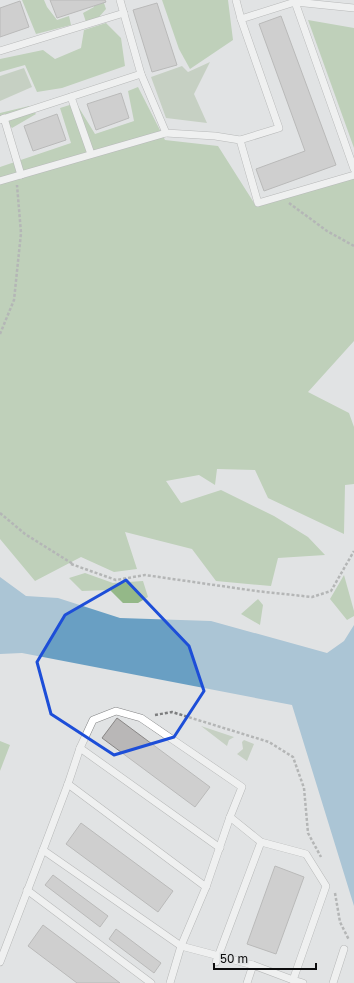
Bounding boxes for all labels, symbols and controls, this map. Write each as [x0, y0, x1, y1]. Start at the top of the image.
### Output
scale bar [214, 945, 316, 971]
text: 50 m [220, 951, 248, 966]

